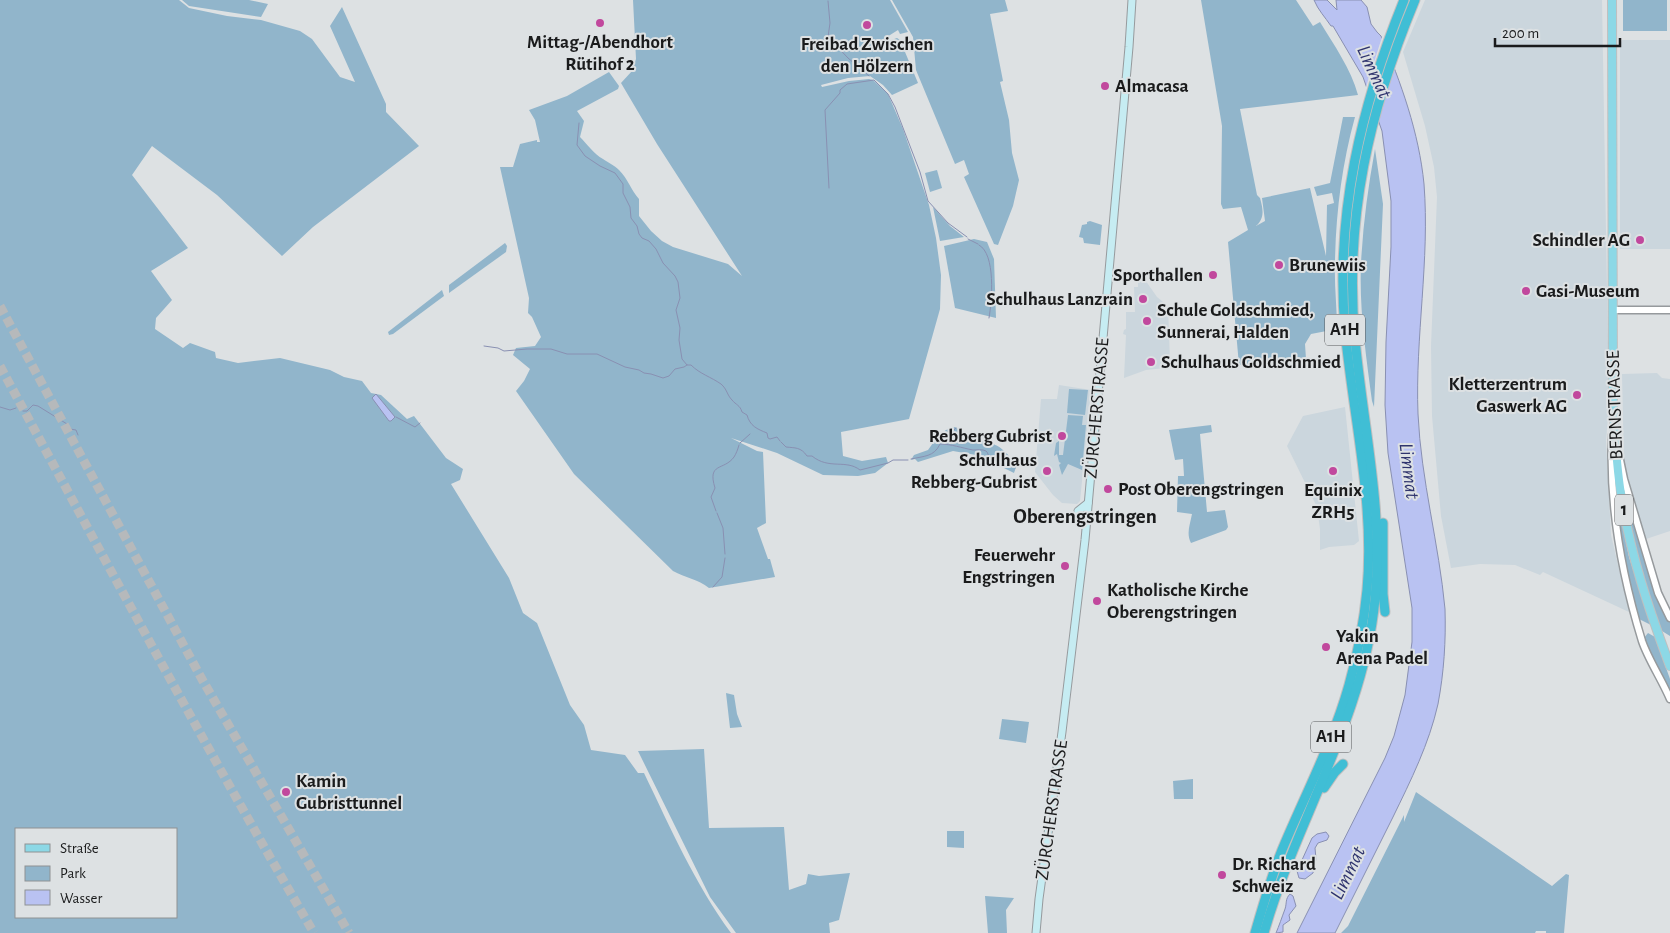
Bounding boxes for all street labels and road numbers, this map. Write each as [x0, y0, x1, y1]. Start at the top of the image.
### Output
road number: A1H [1325, 314, 1365, 346]
street label: ZÜRCHERSTRASSE [1080, 337, 1113, 479]
street label: BERNSTRASSE [1604, 350, 1626, 460]
road number: 1 [1615, 494, 1633, 526]
road number: A1H [1311, 722, 1351, 752]
street label: ZÜRCHERSTRASSE [1032, 738, 1071, 881]

